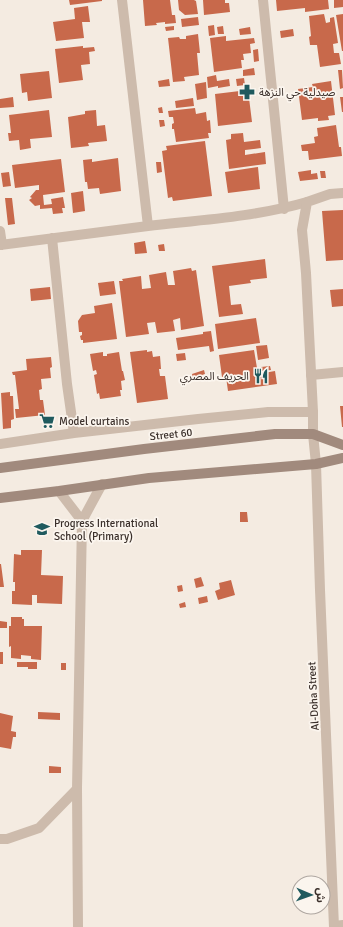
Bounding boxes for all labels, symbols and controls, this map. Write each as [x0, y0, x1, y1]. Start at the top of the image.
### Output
pharmacy icon: صيدلية حي النزهة [238, 83, 256, 101]
place label: صيدلية حي النزهة [259, 86, 336, 102]
restaurant icon: الحريف المصري [252, 367, 270, 385]
place label: الحريف المصري [180, 370, 249, 386]
supermarket icon: Model curtains [38, 412, 56, 430]
place label: Model curtains [59, 415, 129, 428]
street label: Street 60 [149, 426, 193, 443]
place label: Progress International School (Primary) [54, 517, 158, 543]
school or university icon: Progress International School (Primary) [33, 520, 51, 538]
street label: Al-Doha Street [305, 661, 322, 731]
north arrow [291, 875, 331, 915]
text: ش [314, 888, 327, 903]

